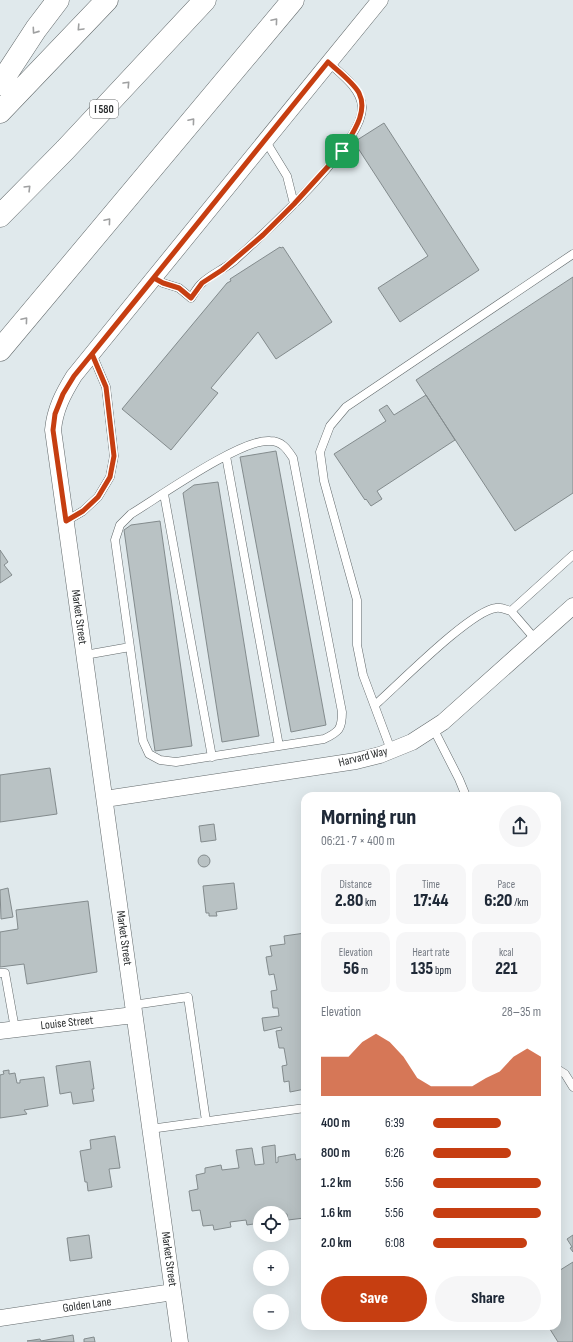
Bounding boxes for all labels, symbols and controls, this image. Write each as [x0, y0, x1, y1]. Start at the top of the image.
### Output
one-way arrow [271, 19, 278, 26]
one-way arrow [78, 24, 85, 31]
one-way arrow [32, 27, 39, 34]
one-way arrow [122, 81, 130, 89]
road number: I 580 [90, 100, 118, 118]
one-way arrow [187, 118, 194, 126]
pin [325, 134, 359, 168]
icon: arrive [331, 140, 353, 162]
one-way arrow [23, 185, 31, 193]
one-way arrow [104, 218, 111, 225]
one-way arrow [21, 318, 28, 325]
street label: Market Street [68, 589, 90, 646]
street label: Harvard Way [337, 744, 390, 770]
text: Morning run [321, 804, 416, 831]
button: share [499, 805, 541, 847]
text: 06:21 · 7 × 400 m [321, 833, 395, 849]
text: Distance [339, 878, 372, 891]
text: Time [422, 878, 440, 891]
text: Pace [498, 878, 515, 891]
text: 2.80 [335, 891, 363, 911]
text: 17:44 [413, 891, 449, 911]
text: 6:20 [484, 891, 512, 911]
text: km [363, 896, 376, 909]
text: /km [512, 896, 529, 909]
street label: Market Street [113, 910, 135, 967]
text: Elevation [339, 946, 373, 959]
text: Heart rate [412, 946, 450, 959]
text: kcal [499, 946, 514, 959]
text: 56 [343, 959, 359, 979]
text: 135 [411, 959, 433, 979]
text: 221 [495, 959, 517, 979]
text: m [359, 964, 368, 977]
text: bpm [433, 964, 451, 977]
text: Elevation [321, 1004, 361, 1020]
text: 28–35 m [502, 1004, 541, 1020]
street label: Louise Street [40, 1013, 94, 1033]
text: 400 m [321, 1115, 350, 1131]
text: 6:39 [385, 1115, 404, 1131]
text: 800 m [321, 1145, 350, 1161]
text: 6:26 [385, 1145, 404, 1161]
text: 1.2 km [321, 1175, 351, 1191]
text: 5:56 [385, 1175, 404, 1191]
text: 1.6 km [321, 1205, 351, 1221]
text: 5:56 [385, 1205, 404, 1221]
map controls [253, 1206, 289, 1330]
button: locate [253, 1206, 289, 1242]
street label: Market Street [158, 1231, 180, 1288]
text: 2.0 km [321, 1235, 352, 1251]
text: 6:08 [385, 1235, 405, 1251]
button: + [253, 1250, 289, 1286]
button: Save [321, 1276, 427, 1322]
button: Share [435, 1276, 541, 1322]
street label: Golden Lane [62, 1294, 113, 1316]
button: − [253, 1294, 289, 1330]

